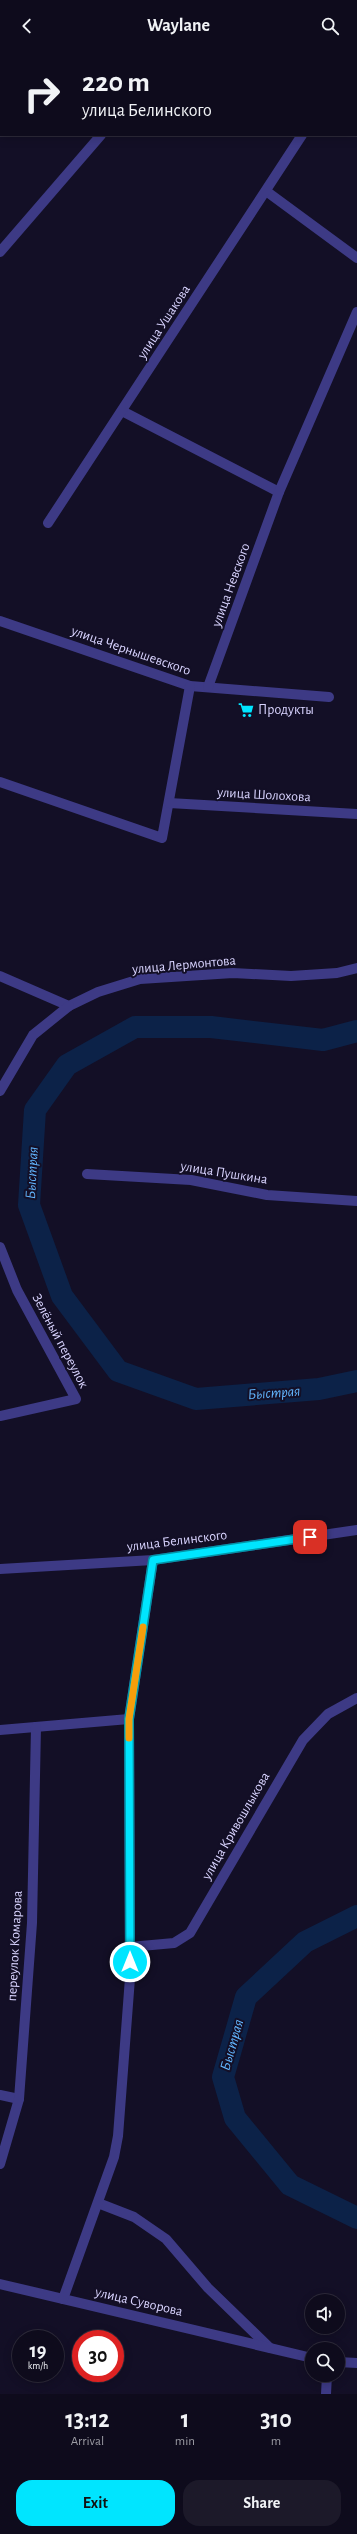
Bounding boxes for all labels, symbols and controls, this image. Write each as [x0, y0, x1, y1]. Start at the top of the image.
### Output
icon: back [16, 15, 38, 37]
icon: search [319, 15, 341, 37]
text: Waylane [147, 17, 210, 35]
icon: right [16, 68, 68, 120]
text: 220 m [82, 69, 150, 97]
text: улица Белинского [82, 102, 212, 120]
street label: улица Ушакова [134, 282, 193, 362]
street label: улица Невского [209, 541, 253, 630]
street label: улица Чернышевского [68, 624, 193, 678]
supermarket icon: Продукты [237, 701, 255, 719]
place label: Продукты [258, 703, 314, 717]
street label: улица Шолохова [216, 786, 312, 804]
street label: улица Лермонтова [131, 953, 237, 977]
water label: Быстрая [23, 1146, 41, 1200]
street label: улица Пушкина [179, 1159, 269, 1187]
street label: Зелёный переулок [29, 1291, 91, 1391]
water label: Быстрая [247, 1384, 301, 1402]
pin [293, 1520, 327, 1554]
icon: arrive [299, 1526, 321, 1548]
street label: улица Белинского [125, 1528, 228, 1554]
street label: улица Кривошлыкова [199, 1769, 273, 1883]
street label: переулок Комарова [5, 1890, 25, 2002]
position arrow [109, 1941, 151, 1983]
water label: Быстрая [218, 2018, 246, 2072]
street label: улица Суворова [93, 2285, 185, 2319]
map controls [305, 2294, 345, 2382]
button: sound [305, 2294, 345, 2334]
speed limit sign: 30 [72, 2330, 124, 2382]
text: 19 [30, 2341, 46, 2361]
button: search [305, 2342, 345, 2382]
text: km/h [28, 2361, 48, 2371]
text: 13:12 [65, 2408, 110, 2432]
text: 1 [181, 2408, 189, 2432]
text: 310 [260, 2408, 292, 2432]
text: Arrival [71, 2435, 104, 2448]
text: min [175, 2435, 195, 2448]
text: m [271, 2435, 281, 2448]
button: Exit [16, 2480, 175, 2526]
button: Share [183, 2480, 341, 2526]

